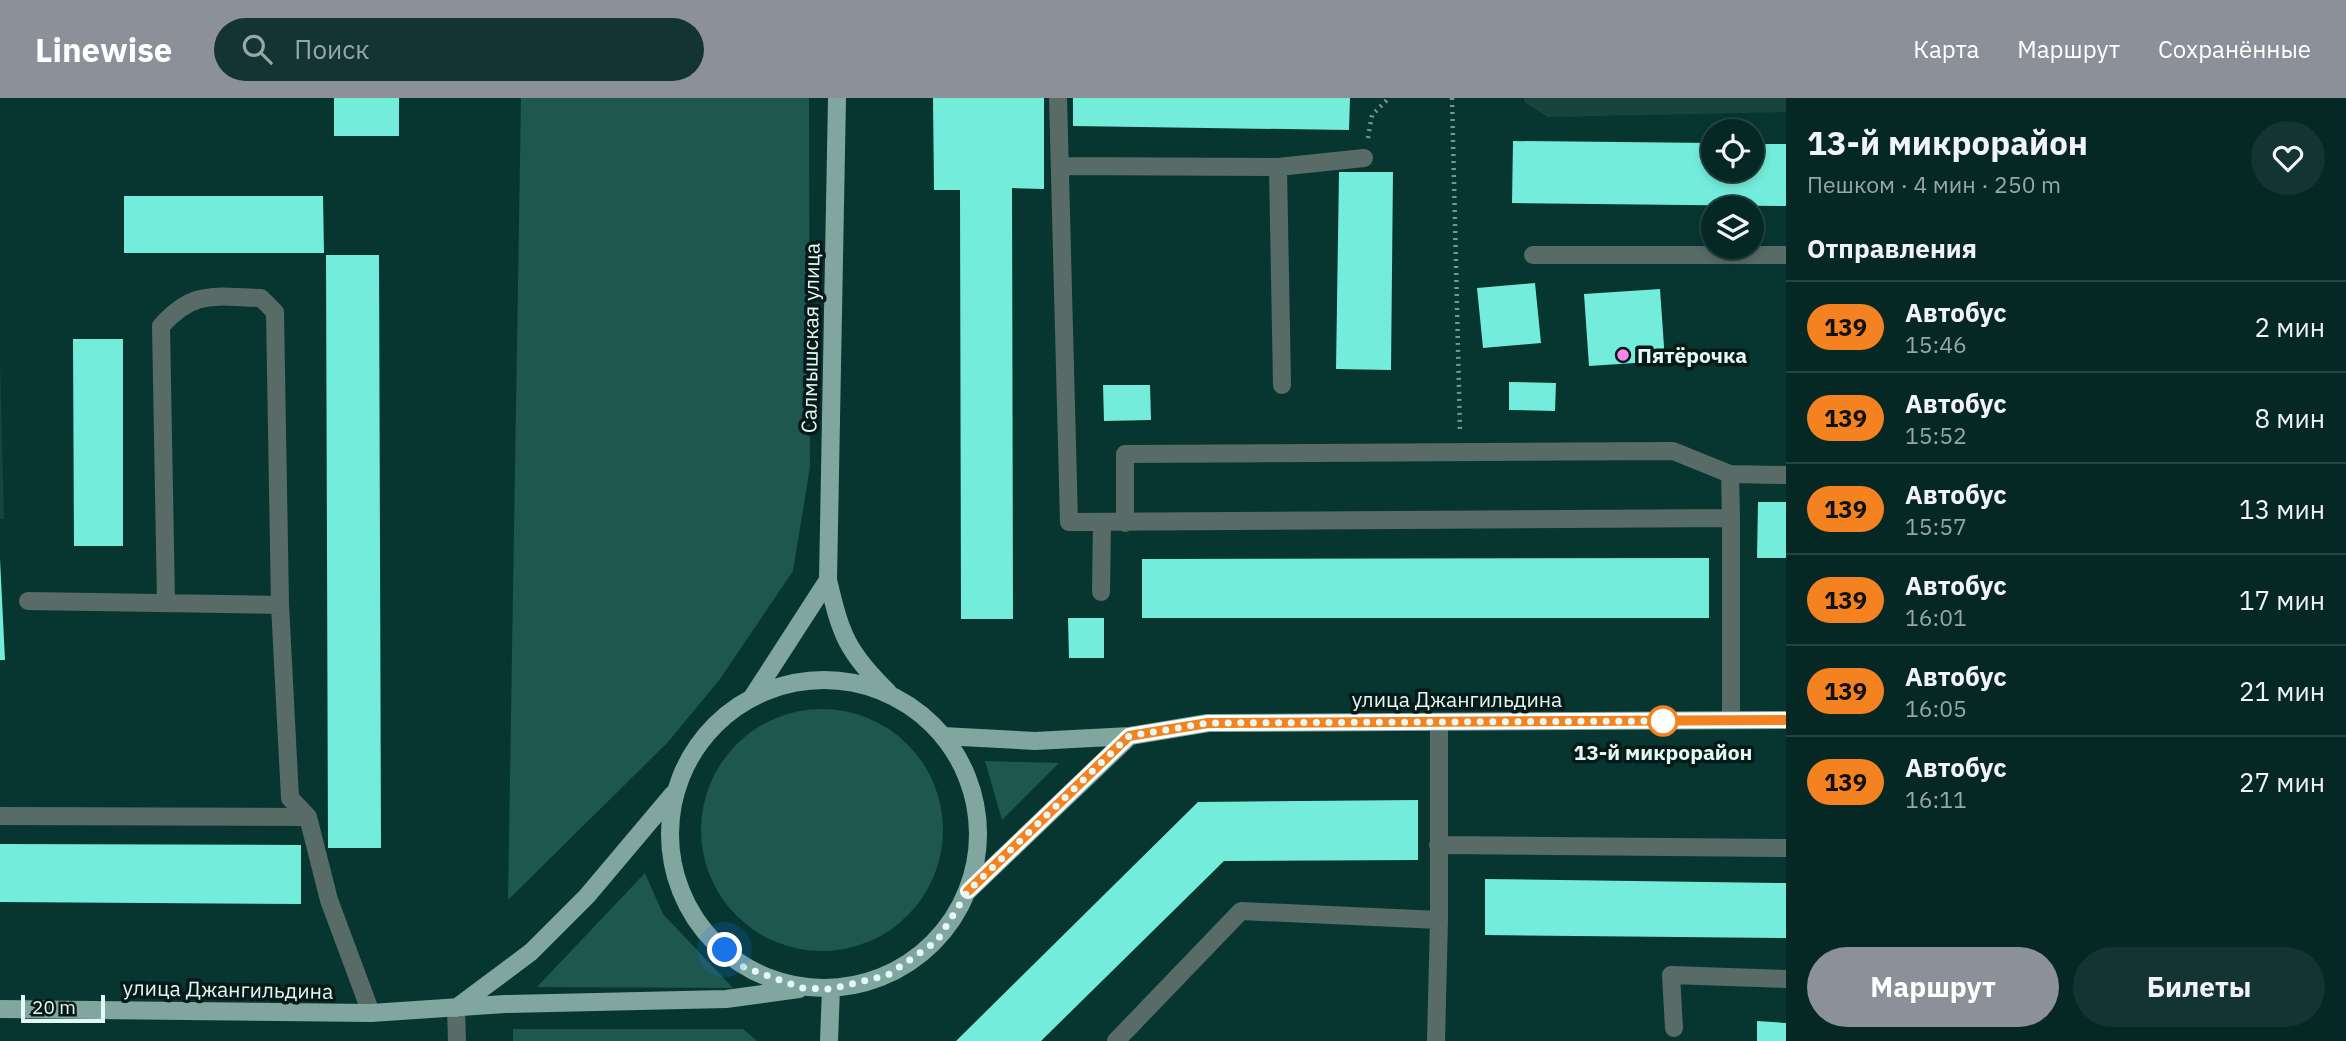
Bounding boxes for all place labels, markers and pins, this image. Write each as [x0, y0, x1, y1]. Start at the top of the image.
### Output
place label: Пятёрочка [1637, 341, 1747, 369]
marker: Пятёрочка [1615, 347, 1631, 363]
marker: 13-й микрорайон [1648, 706, 1678, 736]
place label: 13-й микрорайон [1574, 738, 1752, 766]

